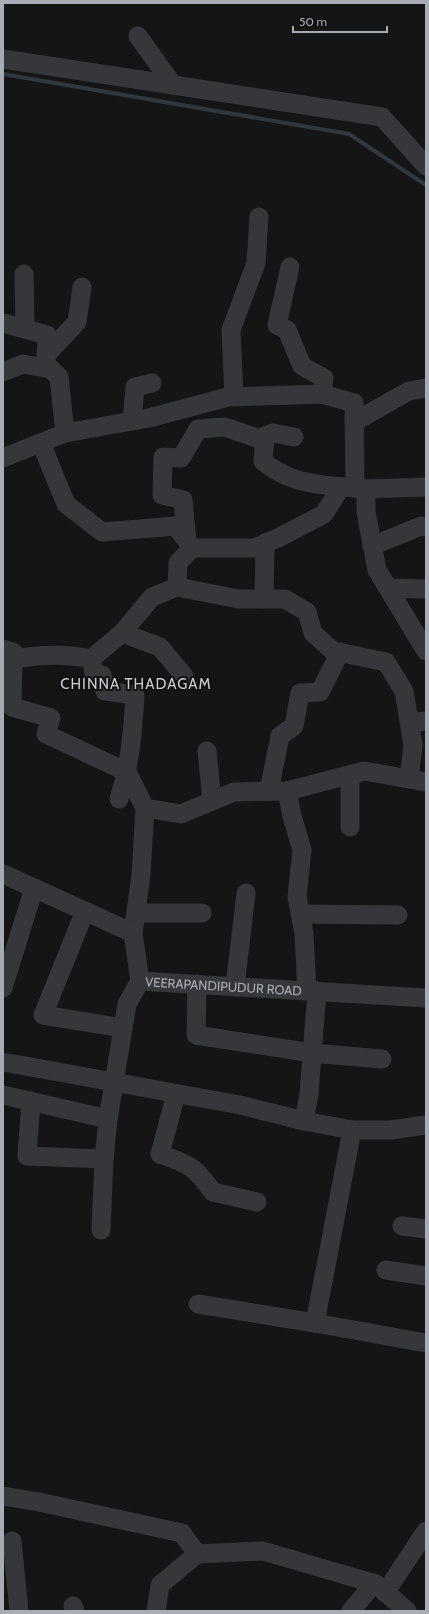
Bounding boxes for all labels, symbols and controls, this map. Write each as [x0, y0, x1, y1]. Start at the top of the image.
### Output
scale bar [293, 8, 387, 34]
text: 50 m [299, 14, 327, 29]
district label: CHINNA THADAGAM [60, 675, 212, 693]
street label: VEERAPANDIPUDUR ROAD [145, 973, 302, 999]

